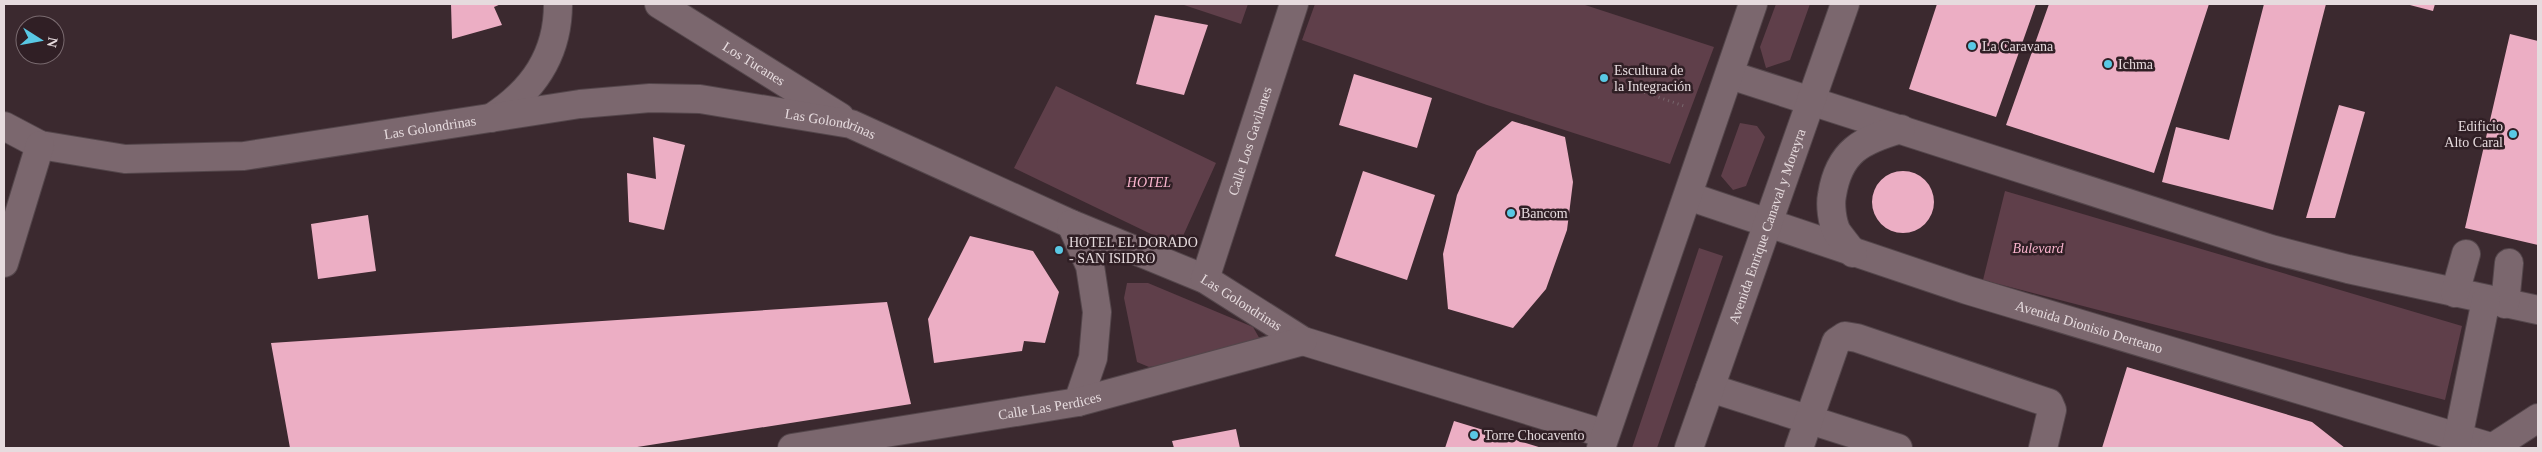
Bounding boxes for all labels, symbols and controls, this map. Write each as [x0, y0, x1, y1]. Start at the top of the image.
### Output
north arrow [15, 15, 65, 65]
text: N [44, 36, 61, 49]
street label: Los Tucanes [720, 39, 788, 89]
place label: La Caravana [1982, 39, 2054, 54]
marker: La Caravana [1966, 40, 1978, 52]
place label: Ichma [2118, 57, 2154, 72]
marker: Ichma [2102, 58, 2114, 70]
place label: Escultura de la Integración [1614, 63, 1691, 94]
marker: Escultura de la Integración [1598, 72, 1610, 84]
street label: Calle Los Gavilanes [1225, 85, 1275, 198]
street label: Las Golondrinas [784, 106, 878, 142]
street label: Las Golondrinas [383, 113, 477, 142]
place label: Edificio Alto Caral [2444, 119, 2503, 150]
street label: Avenida Enrique Canaval y Moreyra [1726, 126, 1809, 326]
marker: Edificio Alto Caral [2507, 128, 2519, 140]
park label: HOTEL [1126, 175, 1171, 190]
place label: Bancom [1521, 206, 1568, 221]
marker: Bancom [1505, 207, 1517, 219]
place label: HOTEL EL DORADO - SAN ISIDRO [1069, 235, 1198, 266]
park label: Bulevard [2013, 241, 2064, 256]
marker: HOTEL EL DORADO - SAN ISIDRO [1053, 244, 1065, 256]
street label: Las Golondrinas [1198, 271, 1285, 334]
street label: Avenida Dionisio Derteano [2014, 298, 2165, 356]
street label: Calle Las Perdices [997, 389, 1103, 423]
place label: Torre Chocavento [1484, 428, 1584, 443]
marker: Torre Chocavento [1468, 429, 1480, 441]

